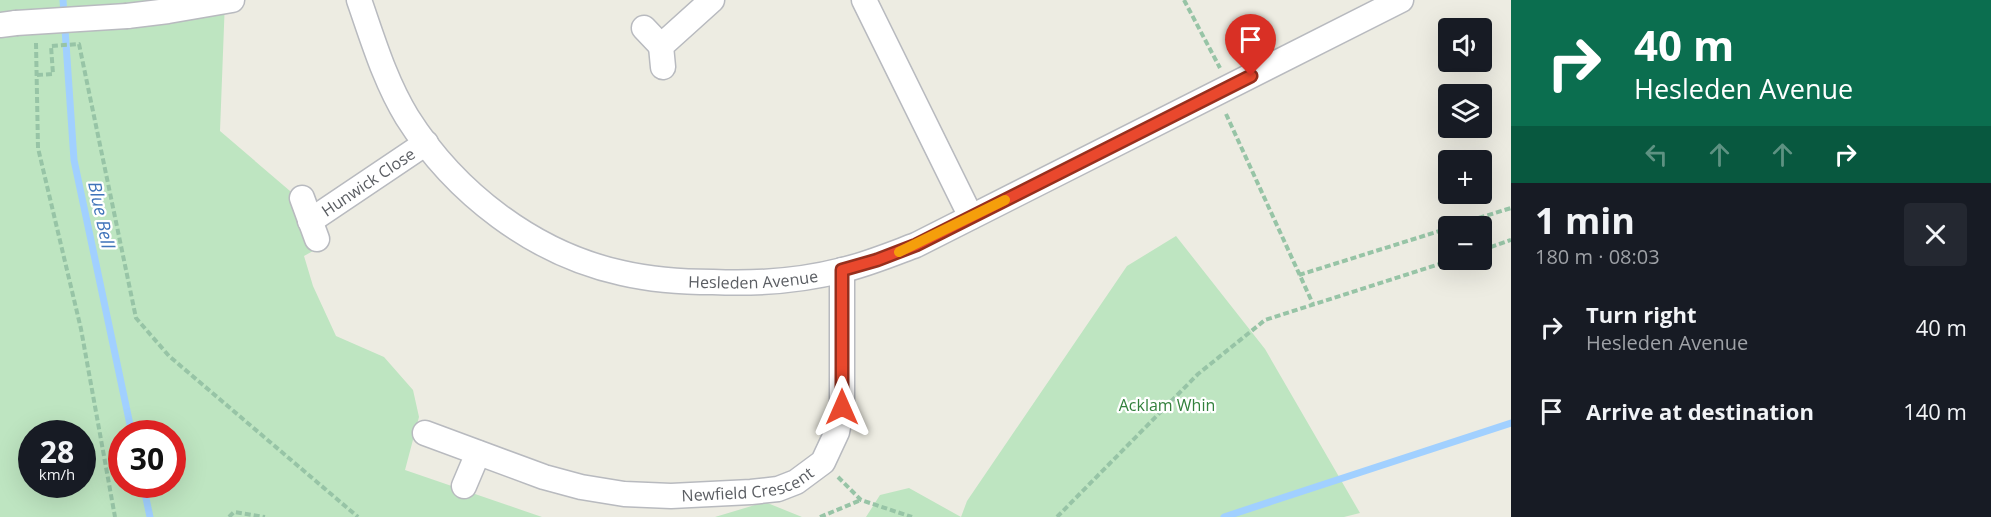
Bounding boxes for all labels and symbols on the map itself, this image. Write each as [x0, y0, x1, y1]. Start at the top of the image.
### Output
pin [1225, 14, 1276, 76]
street label: Hunwick Close [317, 143, 419, 221]
water label: Blue Bell [83, 179, 121, 251]
street label: Hesleden Avenue [688, 265, 820, 294]
position arrow [810, 375, 874, 439]
park label: Acklam Whin [1119, 394, 1215, 416]
speed limit sign: 30 [108, 420, 186, 498]
street label: Newfield Crescent [681, 462, 818, 506]

